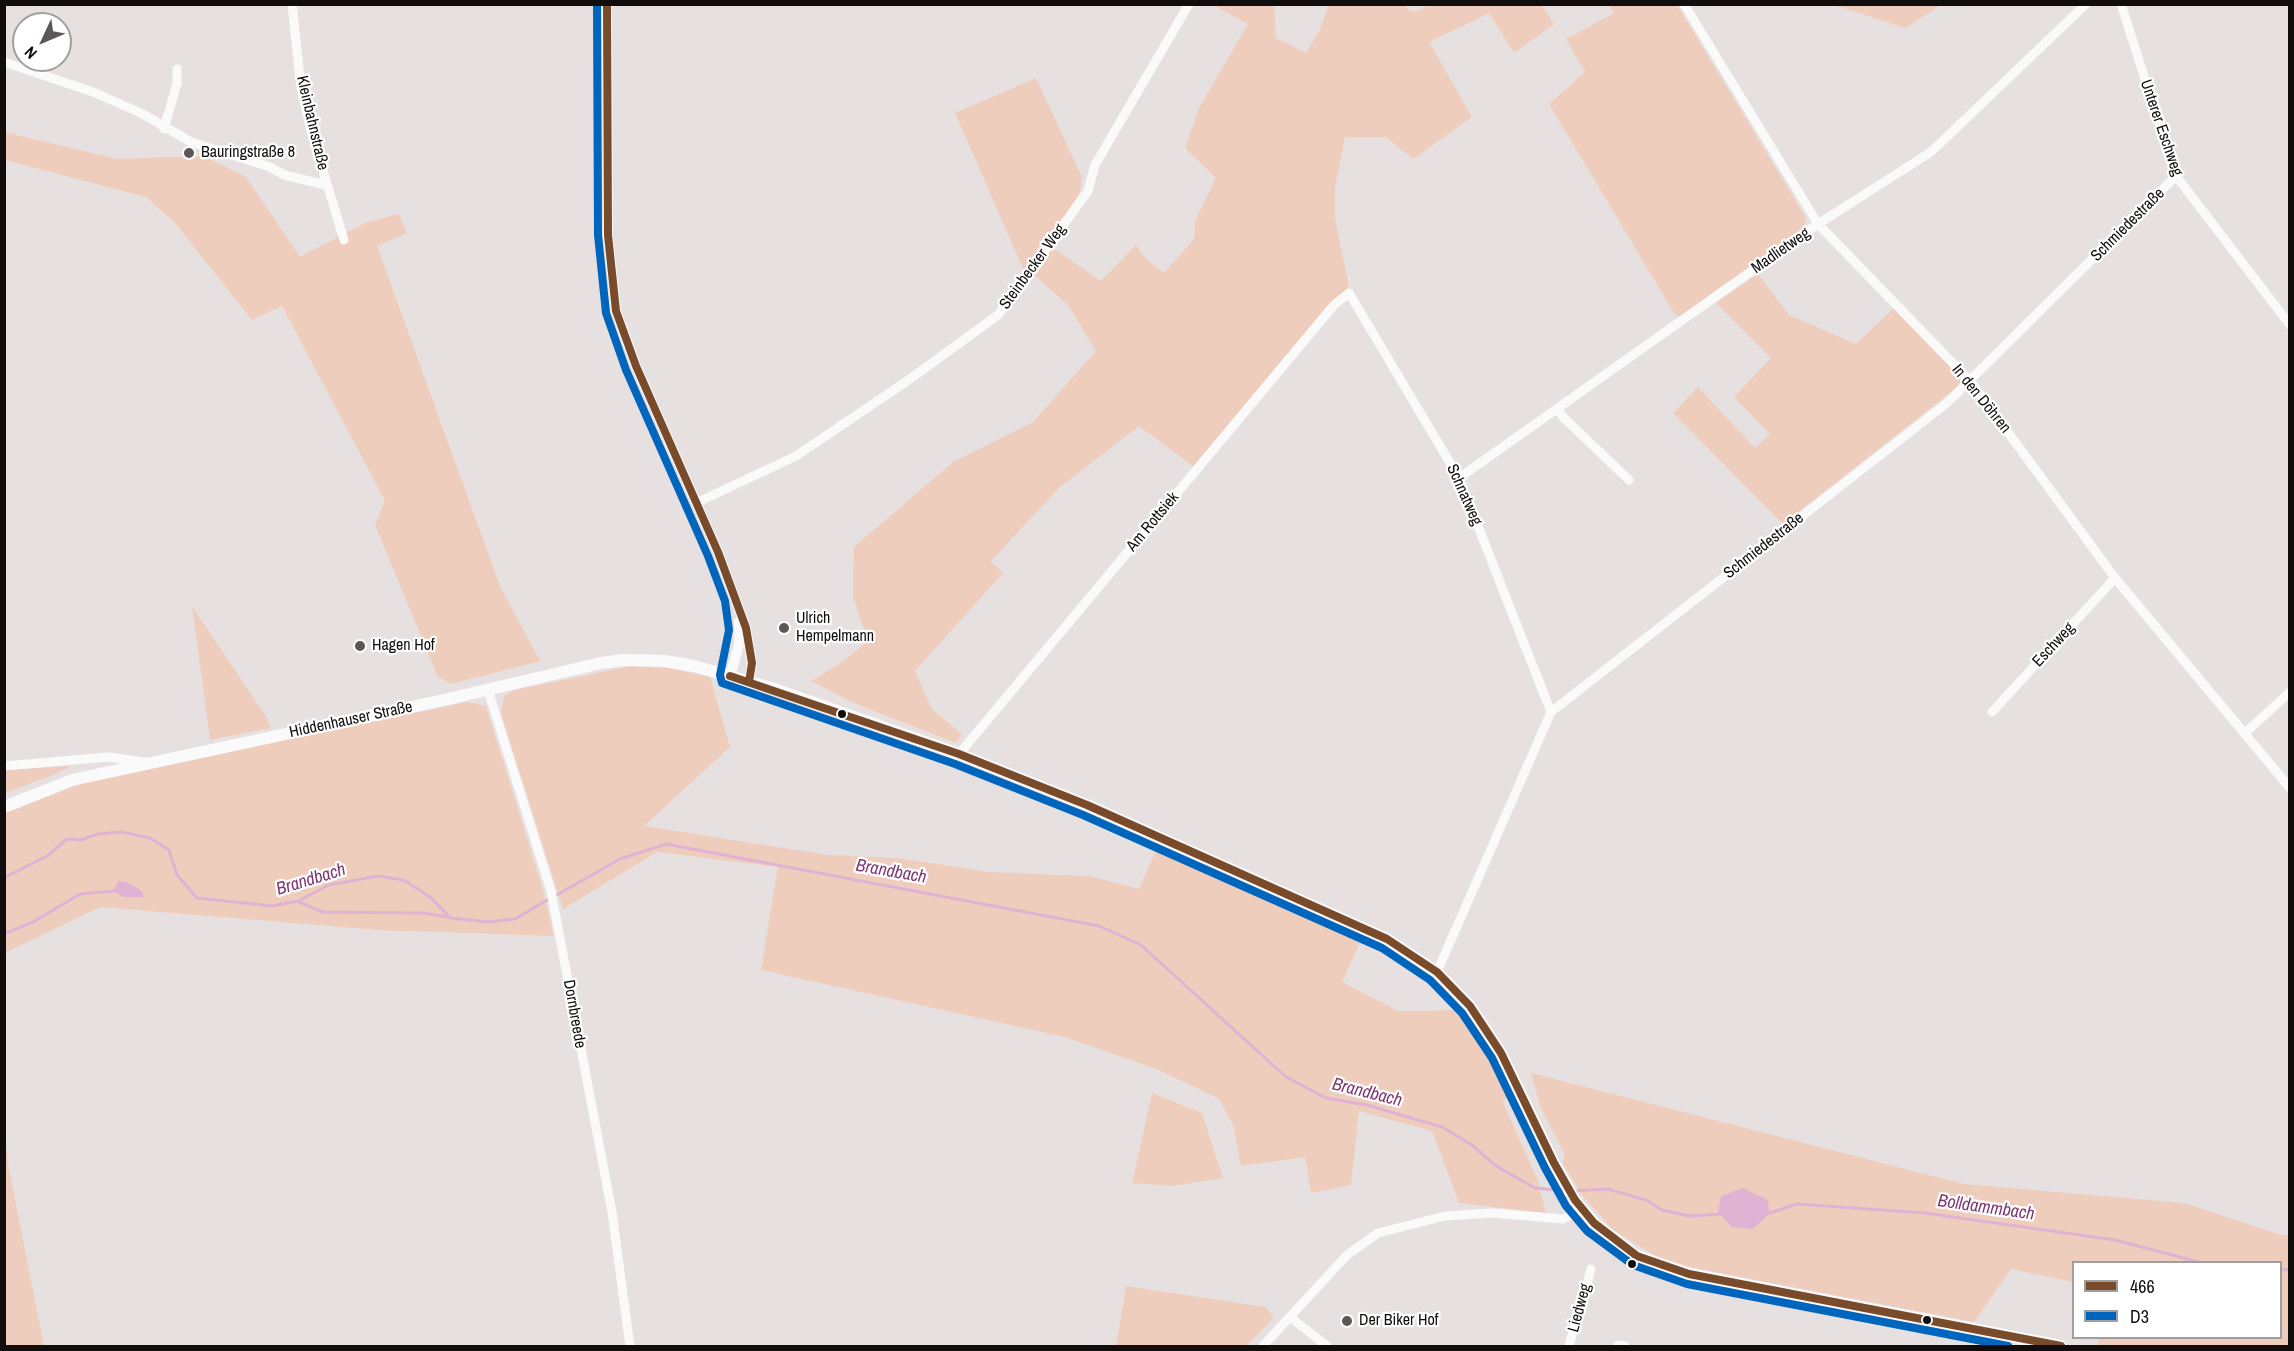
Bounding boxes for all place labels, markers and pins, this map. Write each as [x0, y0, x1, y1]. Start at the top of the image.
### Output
place label: Bauringstraße 8 [201, 143, 295, 163]
marker: Bauringstraße 8 [182, 146, 196, 160]
place label: Ulrich Hempelmann [796, 609, 874, 647]
marker: Ulrich Hempelmann [777, 621, 791, 635]
place label: Hagen Hof [372, 636, 435, 656]
marker: Hagen Hof [353, 639, 367, 653]
unlabelled marker [836, 708, 848, 720]
unlabelled marker [1626, 1258, 1638, 1270]
place label: Der Biker Hof [1359, 1311, 1438, 1331]
marker: Der Biker Hof [1340, 1314, 1354, 1328]
unlabelled marker [1921, 1314, 1933, 1326]

